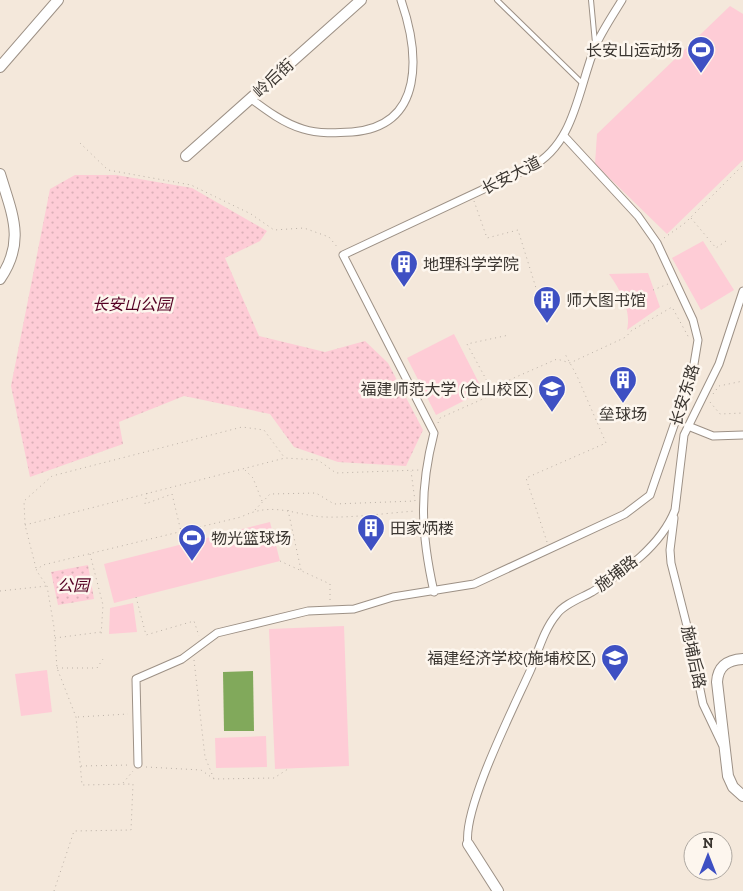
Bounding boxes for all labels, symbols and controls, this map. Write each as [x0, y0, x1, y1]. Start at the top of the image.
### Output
sports icon: 长安山运动场 [686, 35, 716, 74]
place label: 长安山运动场 [586, 41, 682, 60]
street label: 岭后街 [249, 55, 298, 101]
street label: 长安大道 [478, 152, 544, 198]
building icon: 地理科学学院 [389, 249, 419, 288]
place label: 地理科学学院 [423, 255, 519, 274]
building icon: 师大图书馆 [532, 285, 562, 324]
place label: 师大图书馆 [566, 291, 646, 310]
park label: 长安山公园 [92, 295, 174, 314]
street label: 长安东路 [666, 362, 703, 429]
building icon: 垒球场 [608, 365, 638, 404]
school or university icon: 福建师范大学 (仓山校区) [537, 374, 567, 413]
place label: 福建师范大学 (仓山校区) [361, 380, 533, 399]
place label: 垒球场 [599, 405, 647, 424]
building icon: 田家炳楼 [356, 513, 386, 552]
place label: 田家炳楼 [390, 519, 454, 538]
sports icon: 物光篮球场 [177, 523, 207, 562]
place label: 物光篮球场 [211, 529, 291, 548]
street label: 施埔路 [591, 551, 641, 595]
park label: 公园 [57, 576, 91, 595]
street label: 施埔后路 [678, 624, 709, 690]
school or university icon: 福建经济学校(施埔校区) [600, 643, 630, 682]
place label: 福建经济学校(施埔校区) [427, 649, 596, 668]
north arrow [683, 831, 733, 881]
text: N [703, 835, 714, 852]

